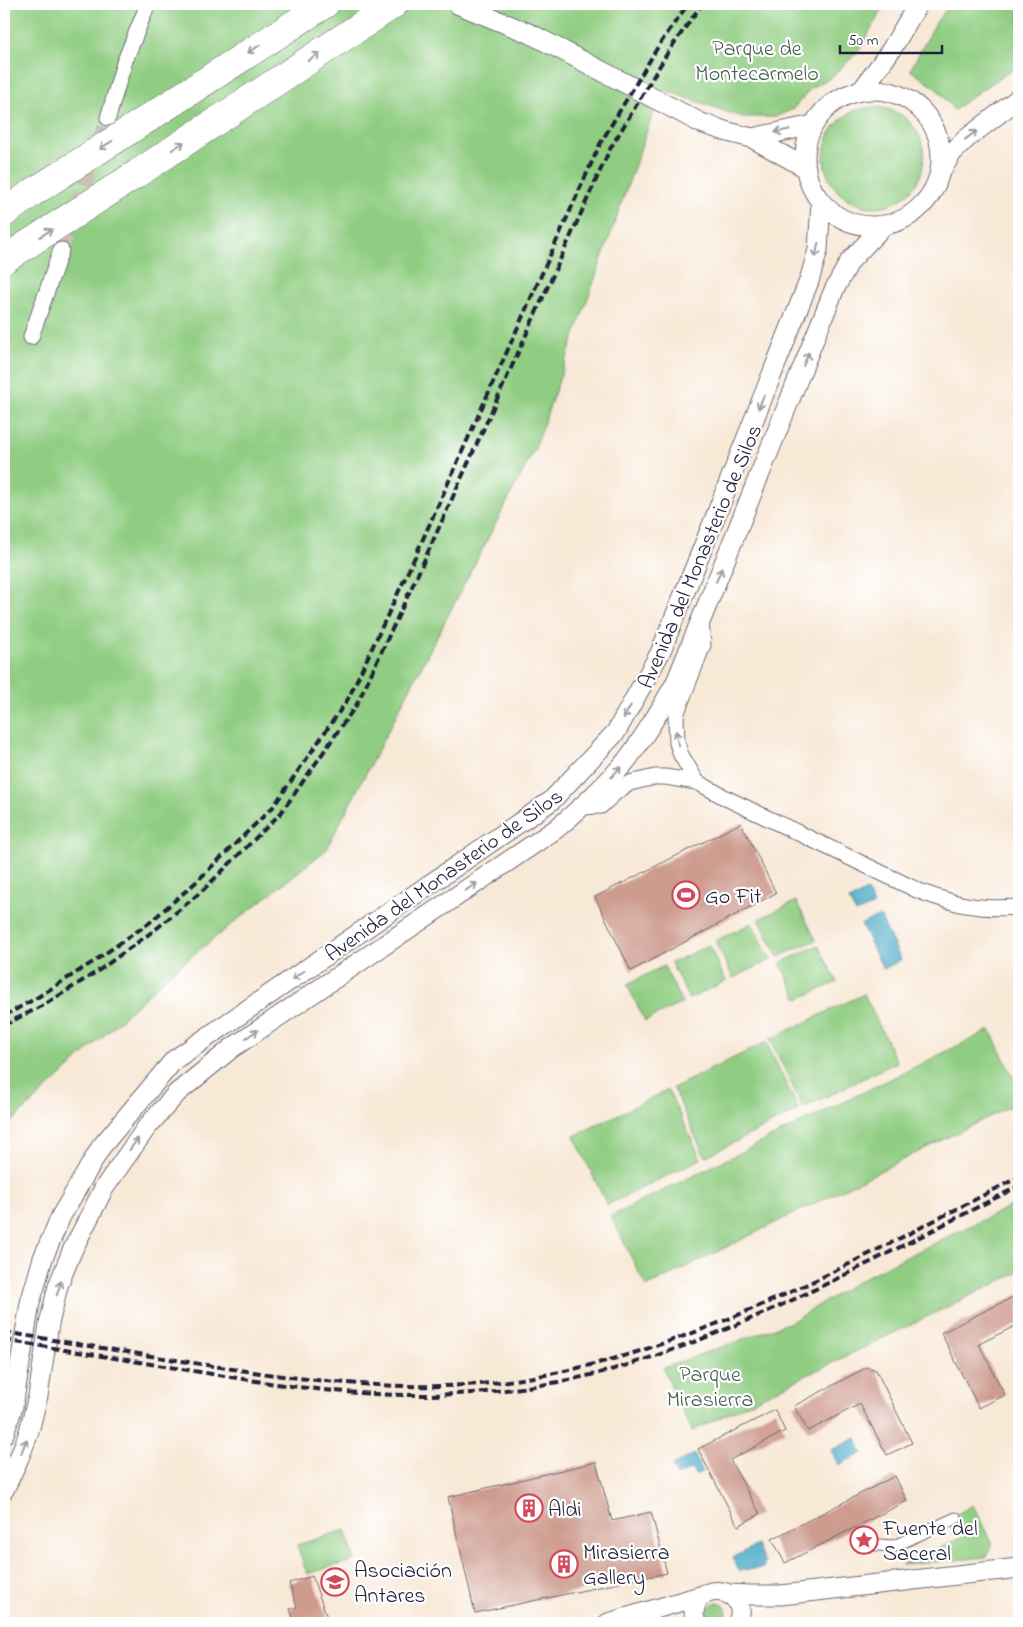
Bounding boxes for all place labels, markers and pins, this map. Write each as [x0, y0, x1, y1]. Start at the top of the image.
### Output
sports icon: Go Fit [671, 880, 701, 910]
place label: Go Fit [705, 882, 762, 914]
building icon: Aldi [514, 1493, 544, 1523]
place label: Aldi [548, 1495, 582, 1527]
place label: Fuente del Saceral [882, 1514, 978, 1571]
place icon: Fuente del Saceral [849, 1525, 879, 1555]
place label: Mirasierra Gallery [583, 1538, 670, 1596]
building icon: Mirasierra Gallery [549, 1549, 579, 1579]
place label: Asociación Antares [354, 1556, 452, 1613]
school or university icon: Asociación Antares [320, 1567, 350, 1597]

